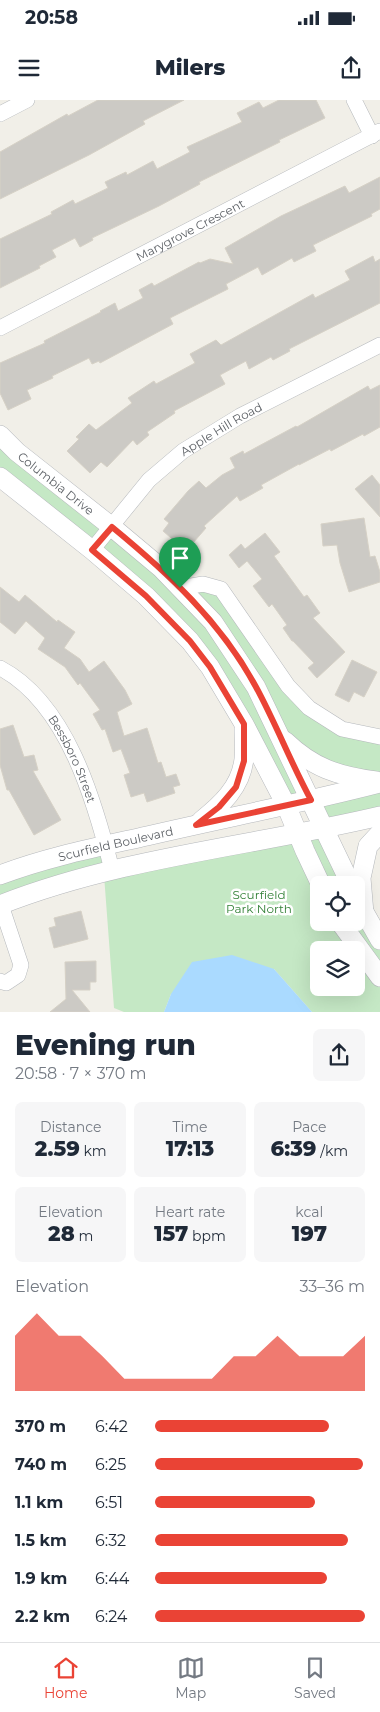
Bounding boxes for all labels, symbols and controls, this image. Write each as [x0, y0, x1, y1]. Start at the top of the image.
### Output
text: 20:58 [25, 6, 78, 29]
icon: menu [15, 54, 43, 82]
text: Milers [155, 54, 225, 81]
icon: share [337, 54, 365, 82]
street label: Marygrove Crescent [133, 195, 247, 264]
street label: Apple Hill Road [177, 399, 264, 459]
street label: Columbia Drive [15, 448, 97, 518]
pin [159, 537, 201, 588]
icon: arrive [166, 544, 194, 572]
street label: Bessboro Street [46, 712, 100, 805]
street label: Scurfield Boulevard [56, 823, 174, 864]
map controls [310, 876, 365, 996]
button: locate [310, 876, 365, 931]
park label: Scurfield Park North [226, 887, 292, 916]
button: layers [310, 941, 365, 996]
text: Evening run [15, 1028, 196, 1062]
button: share [313, 1029, 365, 1081]
text: 20:58 · 7 × 370 m [15, 1064, 146, 1083]
text: Distance [40, 1118, 101, 1136]
text: Time [172, 1118, 208, 1136]
text: Pace [292, 1118, 326, 1136]
text: 2.59 [35, 1136, 80, 1161]
text: 17:13 [166, 1136, 214, 1161]
text: 6:39 [271, 1136, 316, 1161]
text: km [80, 1142, 107, 1160]
text: /km [316, 1142, 348, 1160]
text: Elevation [38, 1203, 103, 1221]
text: Heart rate [155, 1203, 225, 1221]
text: kcal [295, 1203, 323, 1221]
text: 28 [48, 1221, 75, 1246]
text: 157 [154, 1221, 188, 1246]
text: 197 [292, 1221, 327, 1246]
text: m [75, 1227, 93, 1245]
text: bpm [188, 1227, 226, 1245]
text: Elevation [15, 1277, 89, 1296]
text: 33–36 m [299, 1277, 365, 1296]
text: 370 m [15, 1417, 66, 1436]
text: 6:42 [95, 1417, 128, 1436]
text: 740 m [15, 1455, 67, 1474]
text: 6:25 [95, 1455, 126, 1474]
text: 1.1 km [15, 1493, 63, 1512]
text: 6:51 [95, 1493, 123, 1512]
text: 1.5 km [15, 1531, 67, 1550]
text: 6:32 [95, 1531, 126, 1550]
text: 1.9 km [15, 1569, 67, 1588]
text: 6:44 [95, 1569, 129, 1588]
text: 2.2 km [15, 1607, 70, 1626]
text: 6:24 [95, 1607, 127, 1626]
tab: Home [44, 1654, 87, 1702]
tab: Map [175, 1654, 206, 1702]
tab: Saved [294, 1654, 336, 1702]

